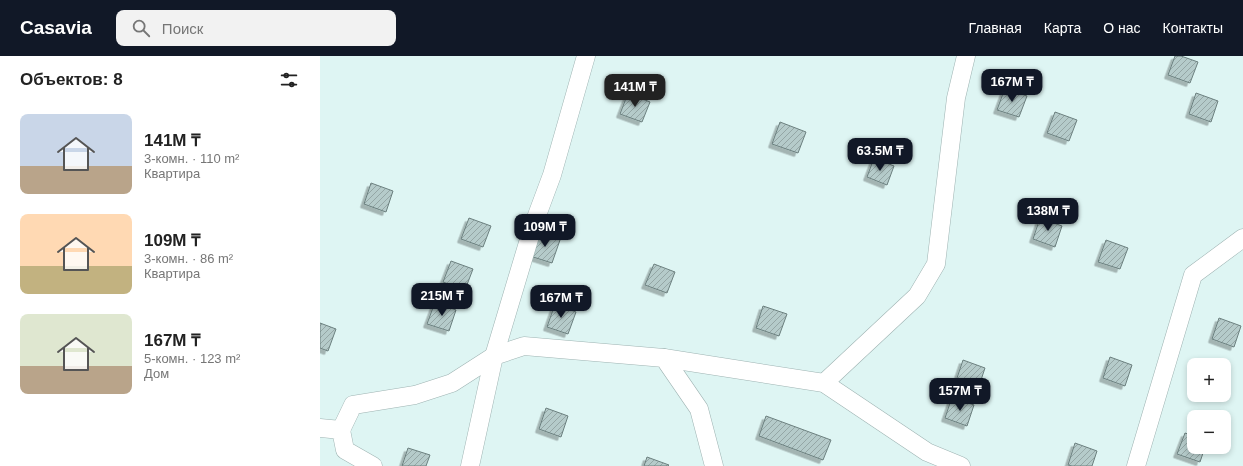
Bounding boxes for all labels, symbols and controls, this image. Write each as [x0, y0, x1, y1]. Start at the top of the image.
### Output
search box [116, 10, 396, 46]
text: Casavia [20, 17, 92, 38]
icon: search [130, 17, 152, 39]
text: Поиск [162, 20, 203, 37]
text: Главная [968, 20, 1022, 36]
text: Карта [1044, 20, 1081, 36]
text: О нас [1103, 20, 1141, 36]
text: Контакты [1163, 20, 1223, 36]
icon: filters [278, 69, 300, 91]
pin: 167M ₸ [979, 69, 1045, 103]
text: Объектов: 8 [20, 70, 123, 89]
pin: 141M ₸ [602, 74, 668, 108]
text: 167M ₸ [990, 74, 1034, 89]
text: 141M ₸ [613, 79, 657, 94]
icon: home [52, 130, 100, 178]
text: 141M ₸ [144, 131, 201, 150]
pin: 63.5M ₸ [843, 138, 917, 172]
text: 63.5M ₸ [857, 143, 903, 158]
text: 3-комн. · 110 m² [144, 151, 239, 166]
text: Квартира [144, 166, 200, 181]
pin: 138M ₸ [1015, 198, 1081, 232]
text: 138M ₸ [1026, 203, 1070, 218]
pin: 109M ₸ [512, 214, 578, 248]
text: 109M ₸ [523, 219, 567, 234]
icon: home [52, 230, 100, 278]
text: 109M ₸ [144, 231, 201, 250]
text: 3-комн. · 86 m² [144, 251, 233, 266]
text: Квартира [144, 266, 200, 281]
pin: 215M ₸ [409, 283, 475, 317]
pin: 167M ₸ [528, 285, 594, 319]
text: 215M ₸ [420, 288, 464, 303]
text: 167M ₸ [539, 290, 583, 305]
icon: home [52, 330, 100, 378]
text: 167M ₸ [144, 331, 201, 350]
text: 5-комн. · 123 m² [144, 351, 240, 366]
map controls [1187, 358, 1231, 454]
button: + [1187, 358, 1231, 402]
text: Дом [144, 366, 169, 381]
pin: 157M ₸ [927, 378, 993, 412]
text: 157M ₸ [938, 383, 982, 398]
button: − [1187, 410, 1231, 454]

